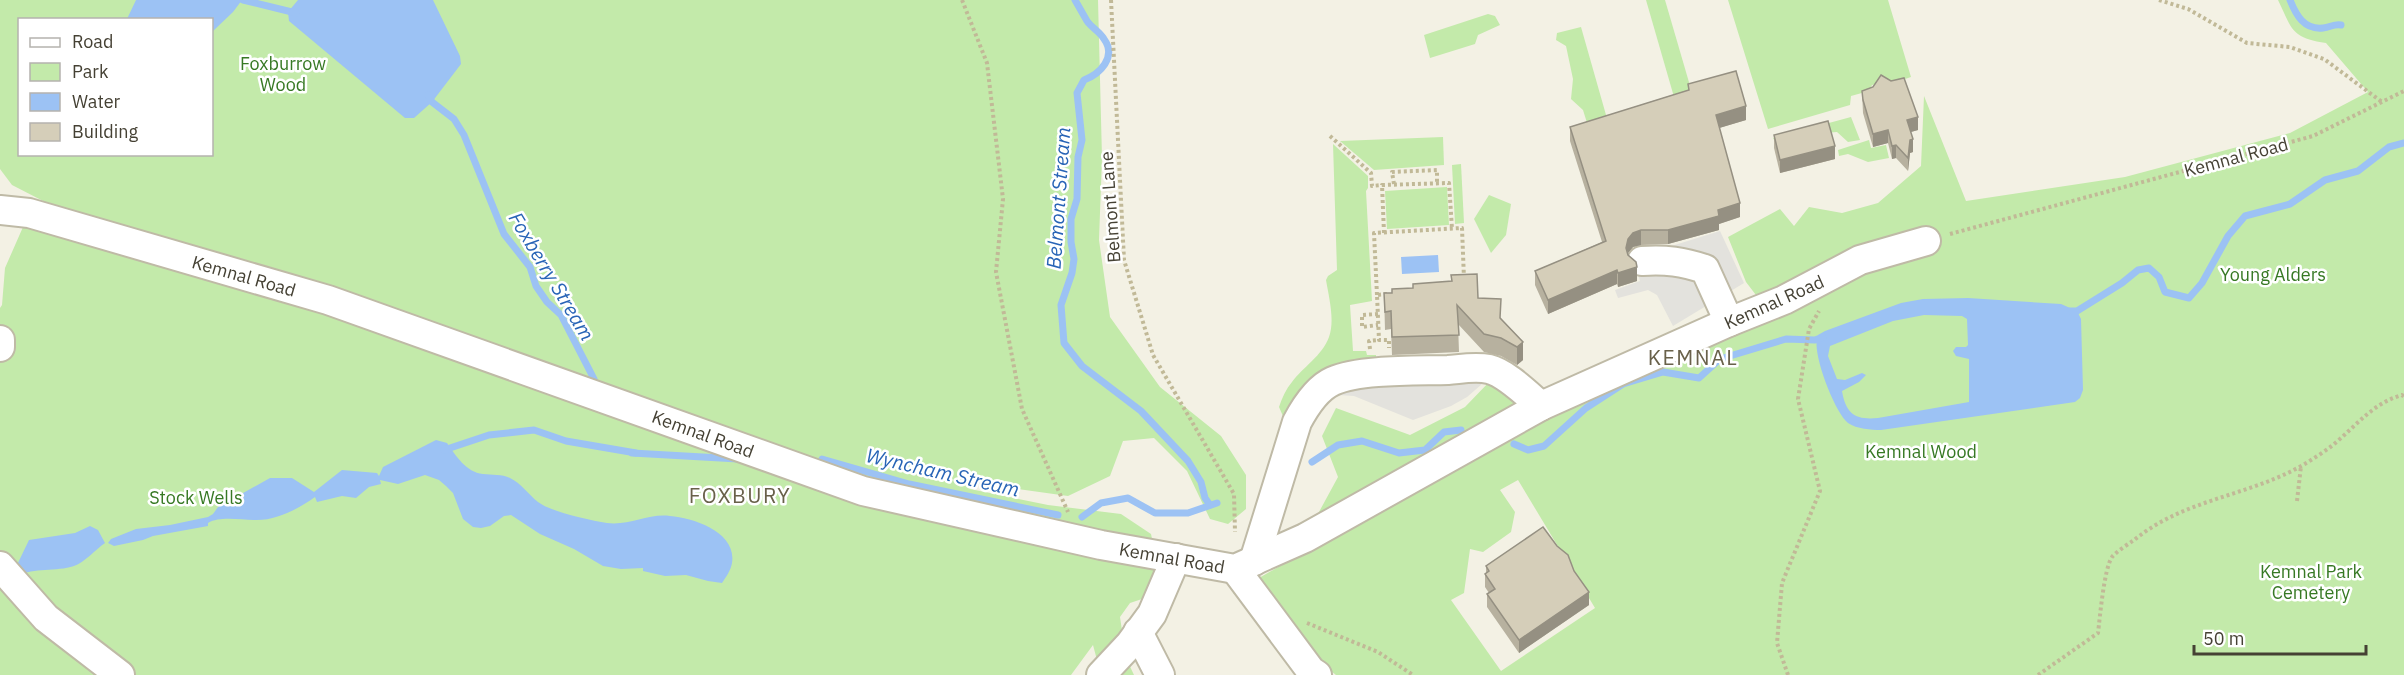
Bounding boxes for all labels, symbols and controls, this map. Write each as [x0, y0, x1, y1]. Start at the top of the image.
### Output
legend [18, 18, 213, 156]
text: Road [72, 30, 113, 53]
park label: Foxburrow Wood [240, 52, 326, 96]
text: Park [72, 60, 109, 83]
text: Water [72, 90, 121, 113]
text: Building [72, 120, 139, 143]
water label: Belmont Stream [1040, 126, 1076, 270]
street label: Kemnal Road [2181, 132, 2291, 182]
street label: Belmont Lane [1095, 150, 1125, 264]
water label: Foxberry Stream [503, 207, 601, 345]
street label: Kemnal Road [189, 250, 299, 302]
park label: Young Alders [2220, 263, 2326, 286]
street label: Kemnal Road [1720, 270, 1828, 334]
district label: KEMNAL [1648, 343, 1738, 371]
street label: Kemnal Road [649, 405, 757, 463]
park label: Kemnal Wood [1865, 440, 1977, 463]
water label: Wyncham Stream [864, 441, 1022, 503]
district label: FOXBURY [689, 481, 791, 509]
park label: Stock Wells [149, 486, 243, 509]
street label: Kemnal Road [1117, 537, 1227, 579]
park label: Kemnal Park Cemetery [2260, 560, 2362, 604]
scale bar [2194, 618, 2366, 656]
text: 50 m [2203, 627, 2245, 650]

